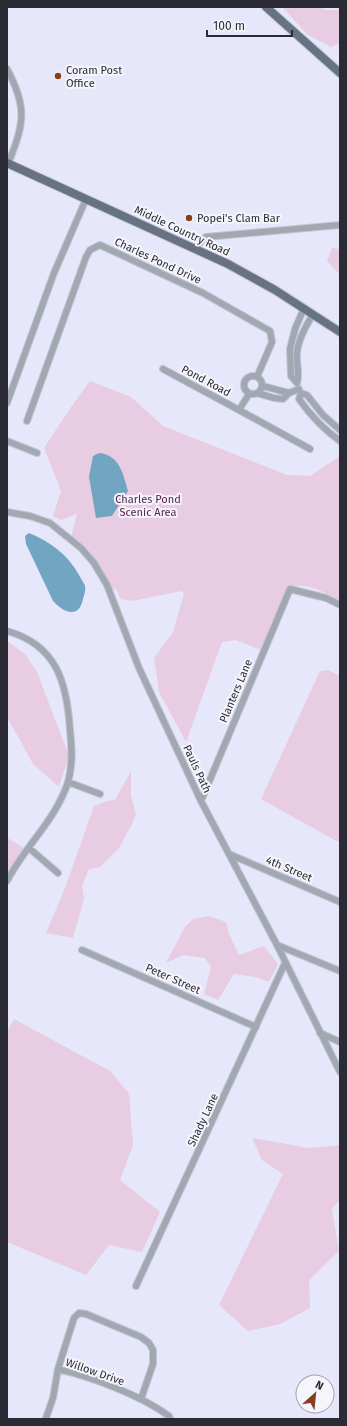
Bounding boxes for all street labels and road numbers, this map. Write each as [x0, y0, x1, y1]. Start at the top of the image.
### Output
street label: Middle Country Road [132, 203, 232, 259]
street label: Charles Pond Drive [113, 235, 203, 287]
street label: Pond Road [179, 363, 233, 399]
street label: Planters Lane [217, 657, 255, 725]
street label: Pauls Path [180, 743, 214, 795]
street label: 4th Street [264, 853, 314, 885]
street label: Peter Street [143, 961, 203, 997]
street label: Shady Lane [185, 1091, 221, 1149]
street label: Willow Drive [64, 1356, 126, 1388]

